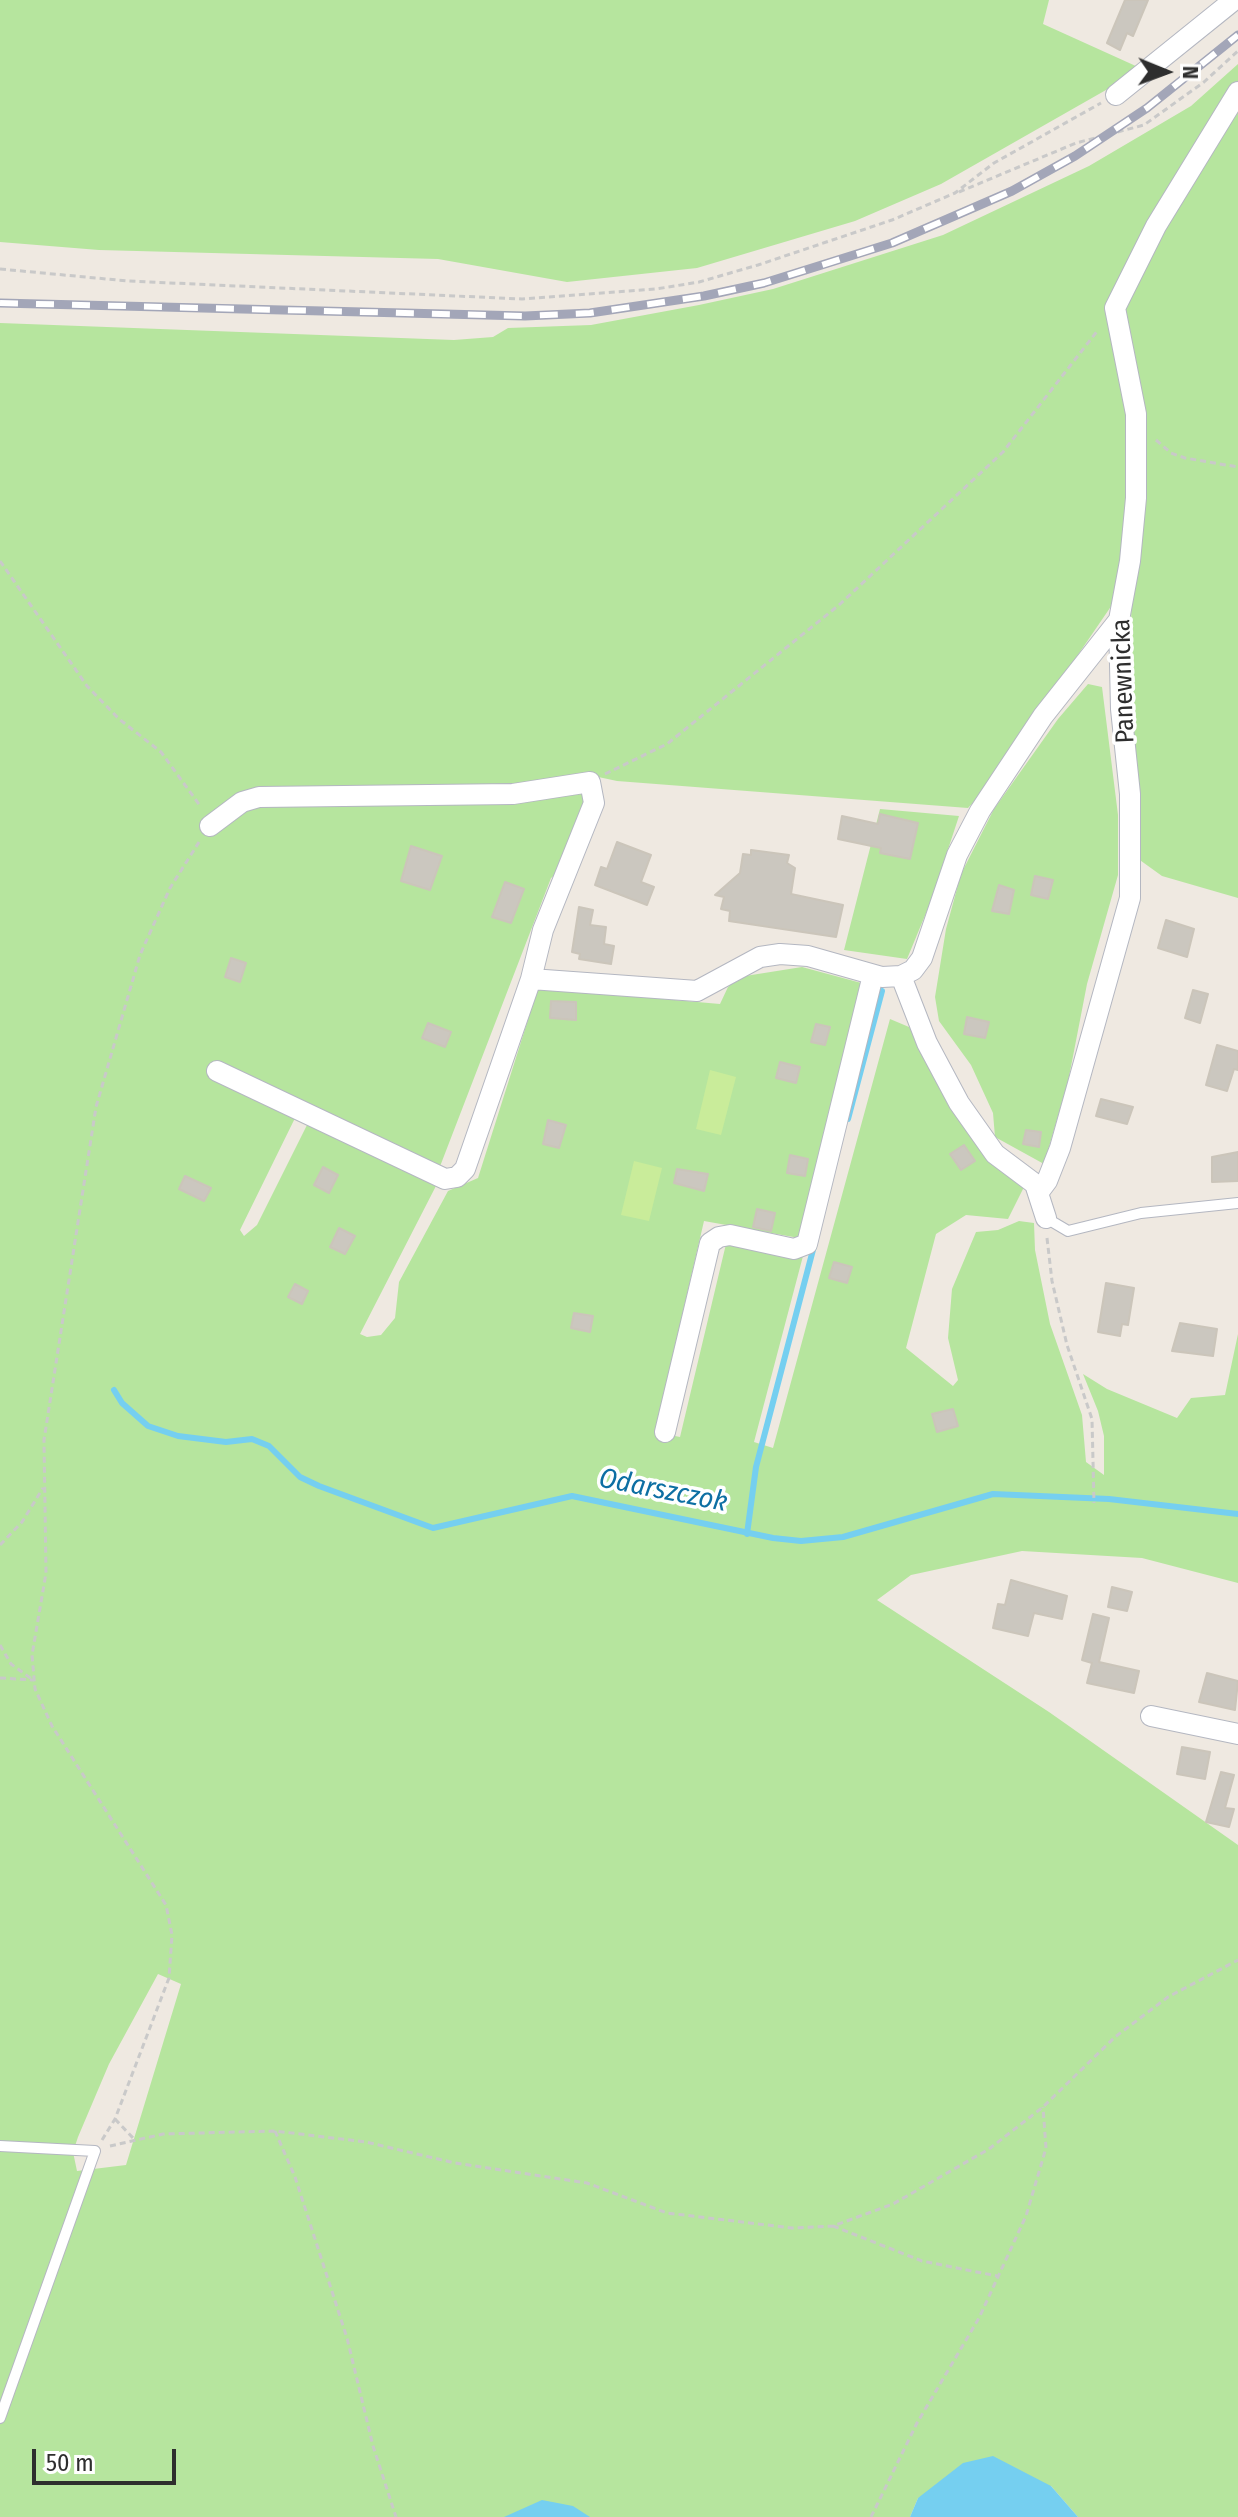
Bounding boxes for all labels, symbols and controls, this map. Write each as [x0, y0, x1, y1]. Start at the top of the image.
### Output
north arrow [1126, 32, 1206, 112]
text: N [1177, 66, 1204, 79]
street label: Panewnicka [1106, 618, 1142, 744]
water label: Odarszczok [596, 1462, 730, 1520]
scale bar [36, 2433, 180, 2483]
text: 50 m [46, 2449, 94, 2477]

